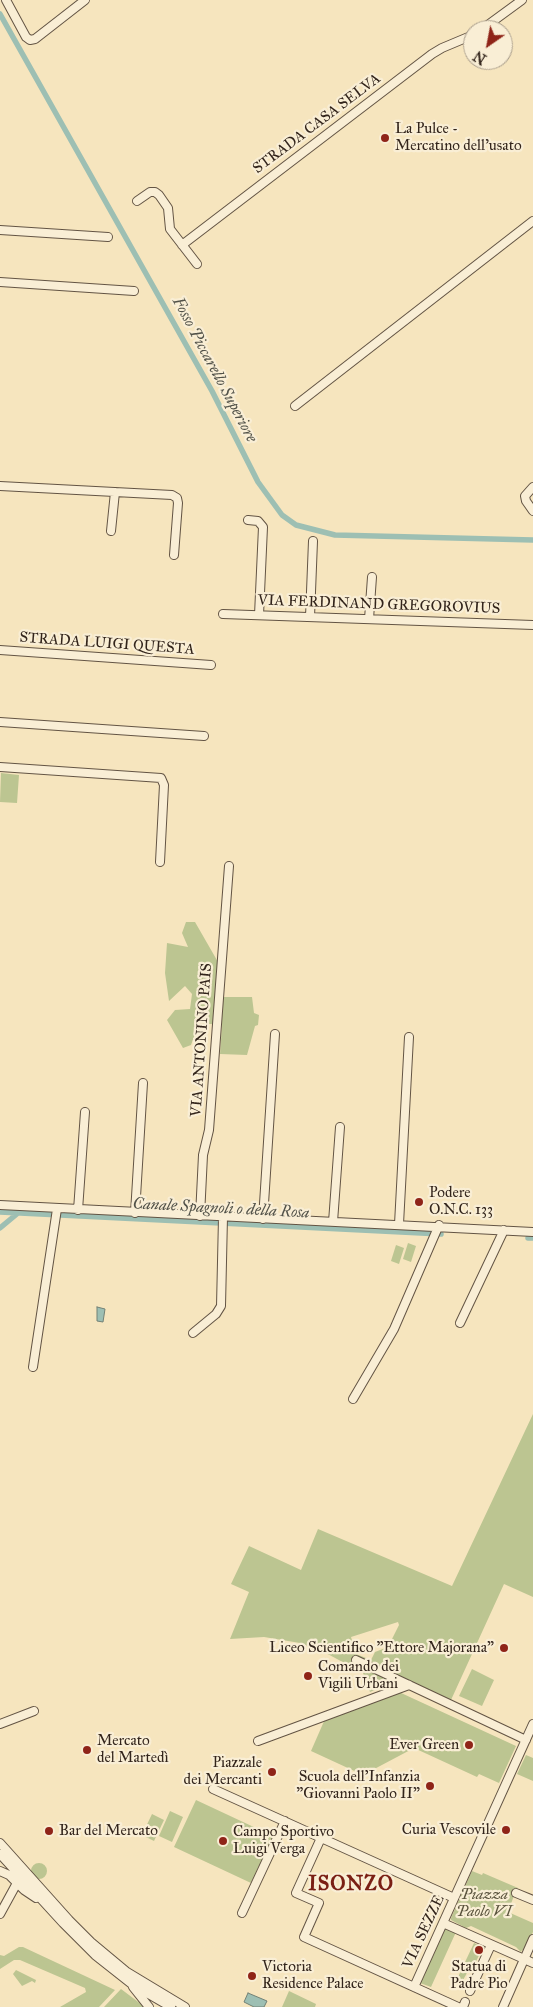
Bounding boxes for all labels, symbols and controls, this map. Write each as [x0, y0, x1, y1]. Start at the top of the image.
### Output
north arrow [463, 20, 513, 70]
text: N [470, 47, 490, 68]
street label: STRADA CASA SELVA [250, 70, 384, 178]
place label: La Pulce - Mercatino dell'usato [395, 120, 522, 155]
marker: La Pulce - Mercatino dell'usato [379, 132, 391, 144]
water label: Fosso Piccarello Superiore [168, 294, 260, 446]
street label: VIA FERDINAND GREGOROVIUS [257, 592, 501, 618]
street label: STRADA LUIGI QUESTA [19, 629, 195, 659]
street label: VIA ANTONINO PAIS [188, 962, 216, 1118]
place label: Podere O.N.C. 133 [429, 1184, 493, 1219]
water label: Canale Spagnoli o della Rosa [132, 1195, 310, 1223]
marker: Podere O.N.C. 133 [413, 1196, 425, 1208]
place label: Liceo Scientifico "Ettore Majorana" [269, 1639, 494, 1657]
marker: Liceo Scientifico "Ettore Majorana" [498, 1642, 510, 1654]
place label: Comando dei Vigili Urbani [318, 1658, 399, 1693]
marker: Comando dei Vigili Urbani [302, 1670, 314, 1682]
place label: Mercato del Martedì [97, 1732, 169, 1767]
place label: Ever Green [389, 1736, 459, 1754]
marker: Ever Green [463, 1739, 475, 1751]
marker: Mercato del Martedì [81, 1744, 93, 1756]
place label: Piazzale dei Mercanti [184, 1754, 262, 1789]
marker: Piazzale dei Mercanti [266, 1766, 278, 1778]
place label: Scuola dell'Infanzia "Giovanni Paolo II" [296, 1768, 420, 1803]
marker: Scuola dell'Infanzia "Giovanni Paolo II" [424, 1780, 436, 1792]
place label: Curia Vescovile [402, 1821, 496, 1839]
place label: Bar del Mercato [59, 1822, 158, 1840]
place label: Campo Sportivo Luigi Verga [233, 1823, 334, 1858]
marker: Curia Vescovile [500, 1824, 512, 1836]
marker: Bar del Mercato [43, 1825, 55, 1837]
marker: Campo Sportivo Luigi Verga [217, 1835, 229, 1847]
district label: ISONZO [307, 1873, 395, 1897]
park label: Piazza Paolo VI [456, 1886, 512, 1921]
street label: VIA SEZZE [399, 1892, 449, 1972]
marker: Statua di Padre Pio [473, 1944, 485, 1956]
place label: Victoria Residence Palace [262, 1958, 364, 1993]
place label: Statua di Padre Pio [450, 1958, 508, 1993]
marker: Victoria Residence Palace [246, 1970, 258, 1982]

